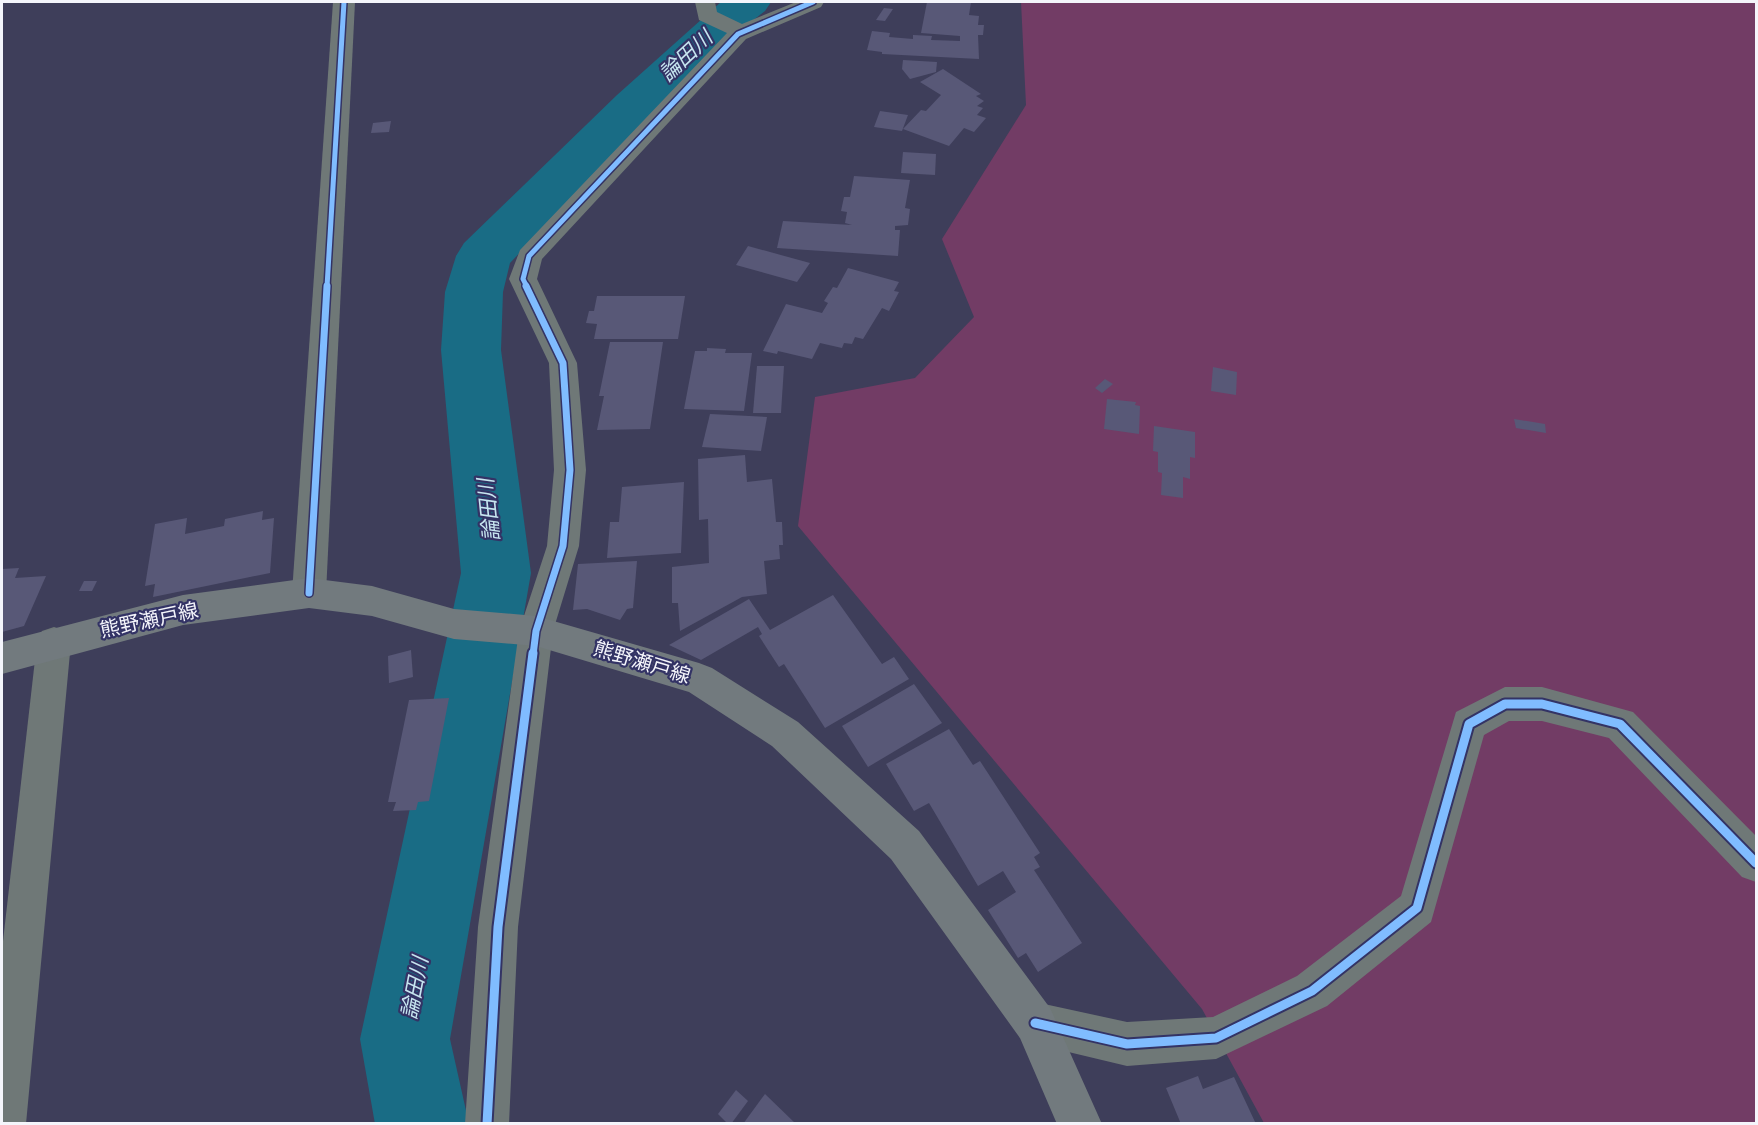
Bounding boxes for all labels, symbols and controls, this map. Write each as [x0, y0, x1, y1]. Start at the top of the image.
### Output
water label: 論田川 [653, 23, 719, 87]
water label: 論田川 [472, 475, 505, 543]
street label: 熊野瀬戸線 [97, 597, 200, 642]
street label: 熊野瀬戸線 [591, 635, 694, 688]
water label: 論田川 [395, 952, 434, 1021]

